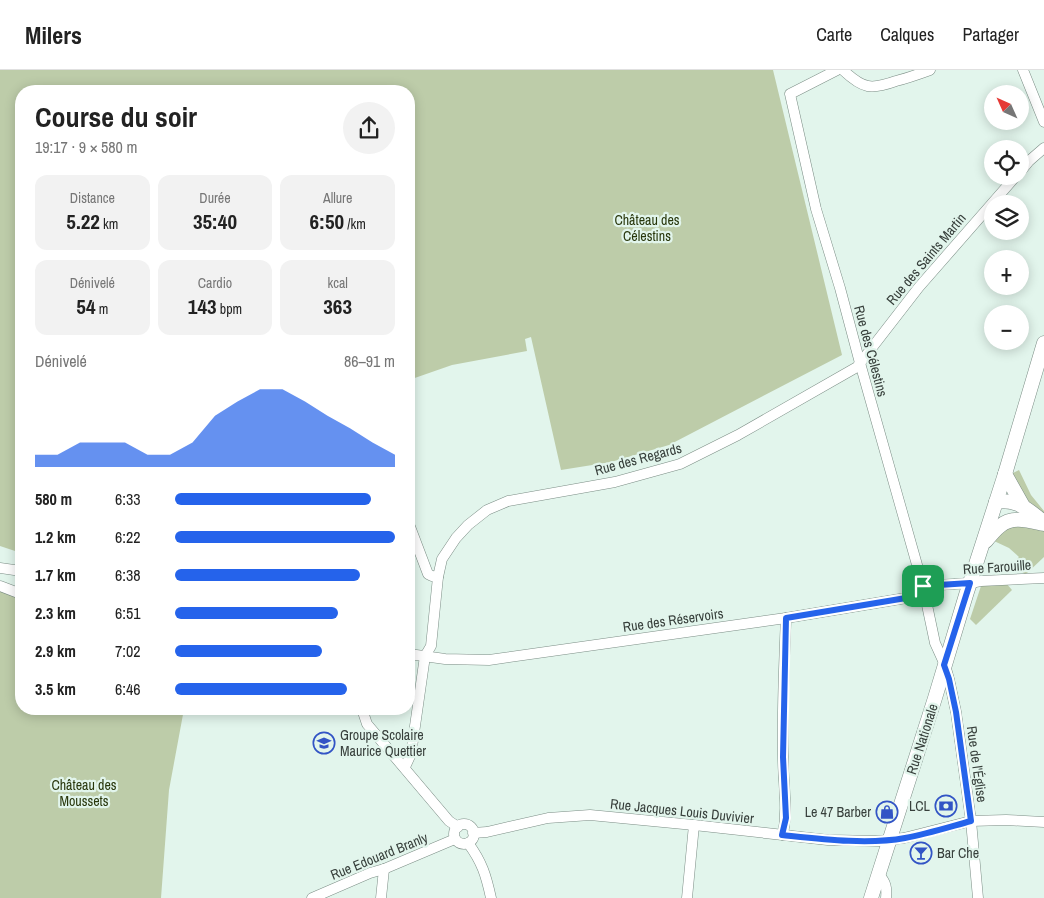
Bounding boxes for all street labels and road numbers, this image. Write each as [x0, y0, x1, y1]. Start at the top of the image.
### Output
street label: Rue des Saints Martin [882, 209, 970, 309]
street label: Rue des Célestins [850, 303, 892, 399]
street label: Rue des Regards [593, 439, 684, 479]
street label: Rue Farouille [962, 556, 1032, 578]
street label: Rue des Réservoirs [622, 604, 725, 636]
street label: Rue Nationale [902, 701, 942, 777]
street label: Rue de l'Église [963, 725, 991, 803]
street label: Rue Jacques Louis Duvivier [609, 795, 755, 828]
street label: Rue Edouard Branly [328, 828, 431, 884]

